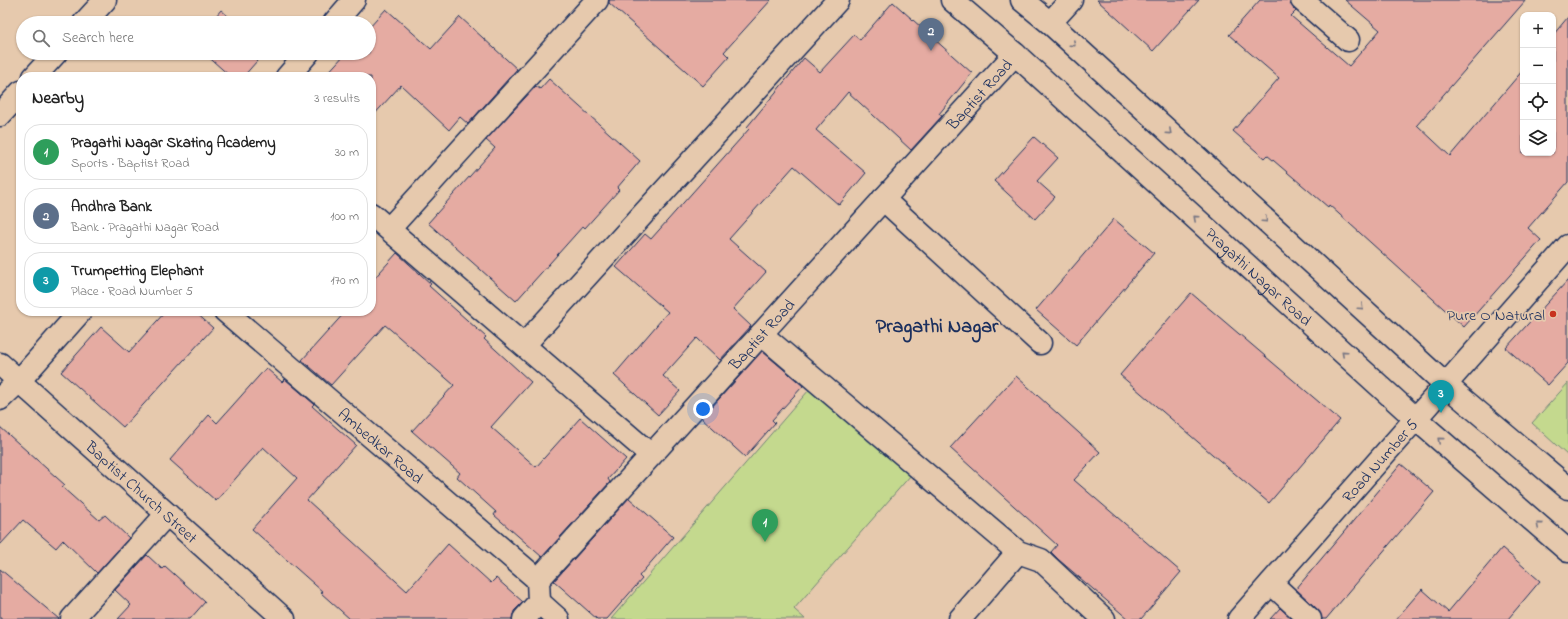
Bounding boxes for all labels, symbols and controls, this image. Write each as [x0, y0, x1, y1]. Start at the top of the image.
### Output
map controls [1520, 12, 1556, 156]
button: + [1520, 12, 1556, 48]
search box [16, 16, 376, 60]
pin: 2 [918, 18, 944, 51]
icon: search [30, 27, 52, 49]
text: Search here [62, 27, 134, 49]
one-way arrow [1068, 39, 1076, 47]
button: − [1520, 48, 1556, 84]
street label: Baptist Road [941, 54, 1019, 137]
button: locate [1520, 84, 1556, 120]
text: Nearby [32, 86, 84, 111]
text: 3 results [314, 89, 360, 108]
button: layers [1520, 120, 1556, 156]
one-way arrow [1164, 127, 1172, 134]
text: Pragathi Nagar Skating Academy [71, 132, 276, 154]
text: 1 [44, 143, 48, 162]
text: 30 m [335, 143, 359, 162]
text: Sports · Baptist Road [71, 154, 190, 173]
text: Andhra Bank [71, 196, 152, 218]
text: 2 [43, 207, 49, 226]
text: 100 m [330, 207, 359, 226]
one-way arrow [1260, 215, 1268, 222]
one-way arrow [1193, 216, 1201, 223]
text: Bank · Pragathi Nagar Road [71, 218, 219, 237]
street label: Pragathi Nagar Road [1199, 223, 1316, 333]
text: Trumpetting Elephant [71, 260, 204, 282]
text: 3 [43, 271, 49, 290]
text: 170 m [331, 271, 359, 290]
text: Place · Road Number 5 [71, 282, 193, 301]
street label: Baptist Road [723, 294, 801, 377]
one-way arrow [1356, 303, 1363, 310]
place label: Pure O Natural [1447, 304, 1545, 328]
marker: Pure O Natural [1548, 309, 1558, 319]
district label: Pragathi Nagar [876, 313, 999, 343]
one-way arrow [1341, 351, 1348, 358]
pin: 3 [1428, 380, 1454, 413]
your location [693, 399, 713, 419]
street label: Ambedkar Road [332, 403, 428, 491]
street label: Road Number 5 [1337, 414, 1424, 509]
street label: Baptist Church Street [79, 436, 203, 550]
one-way arrow [1438, 437, 1445, 444]
pin: 1 [752, 509, 778, 542]
one-way arrow [1536, 523, 1543, 530]

